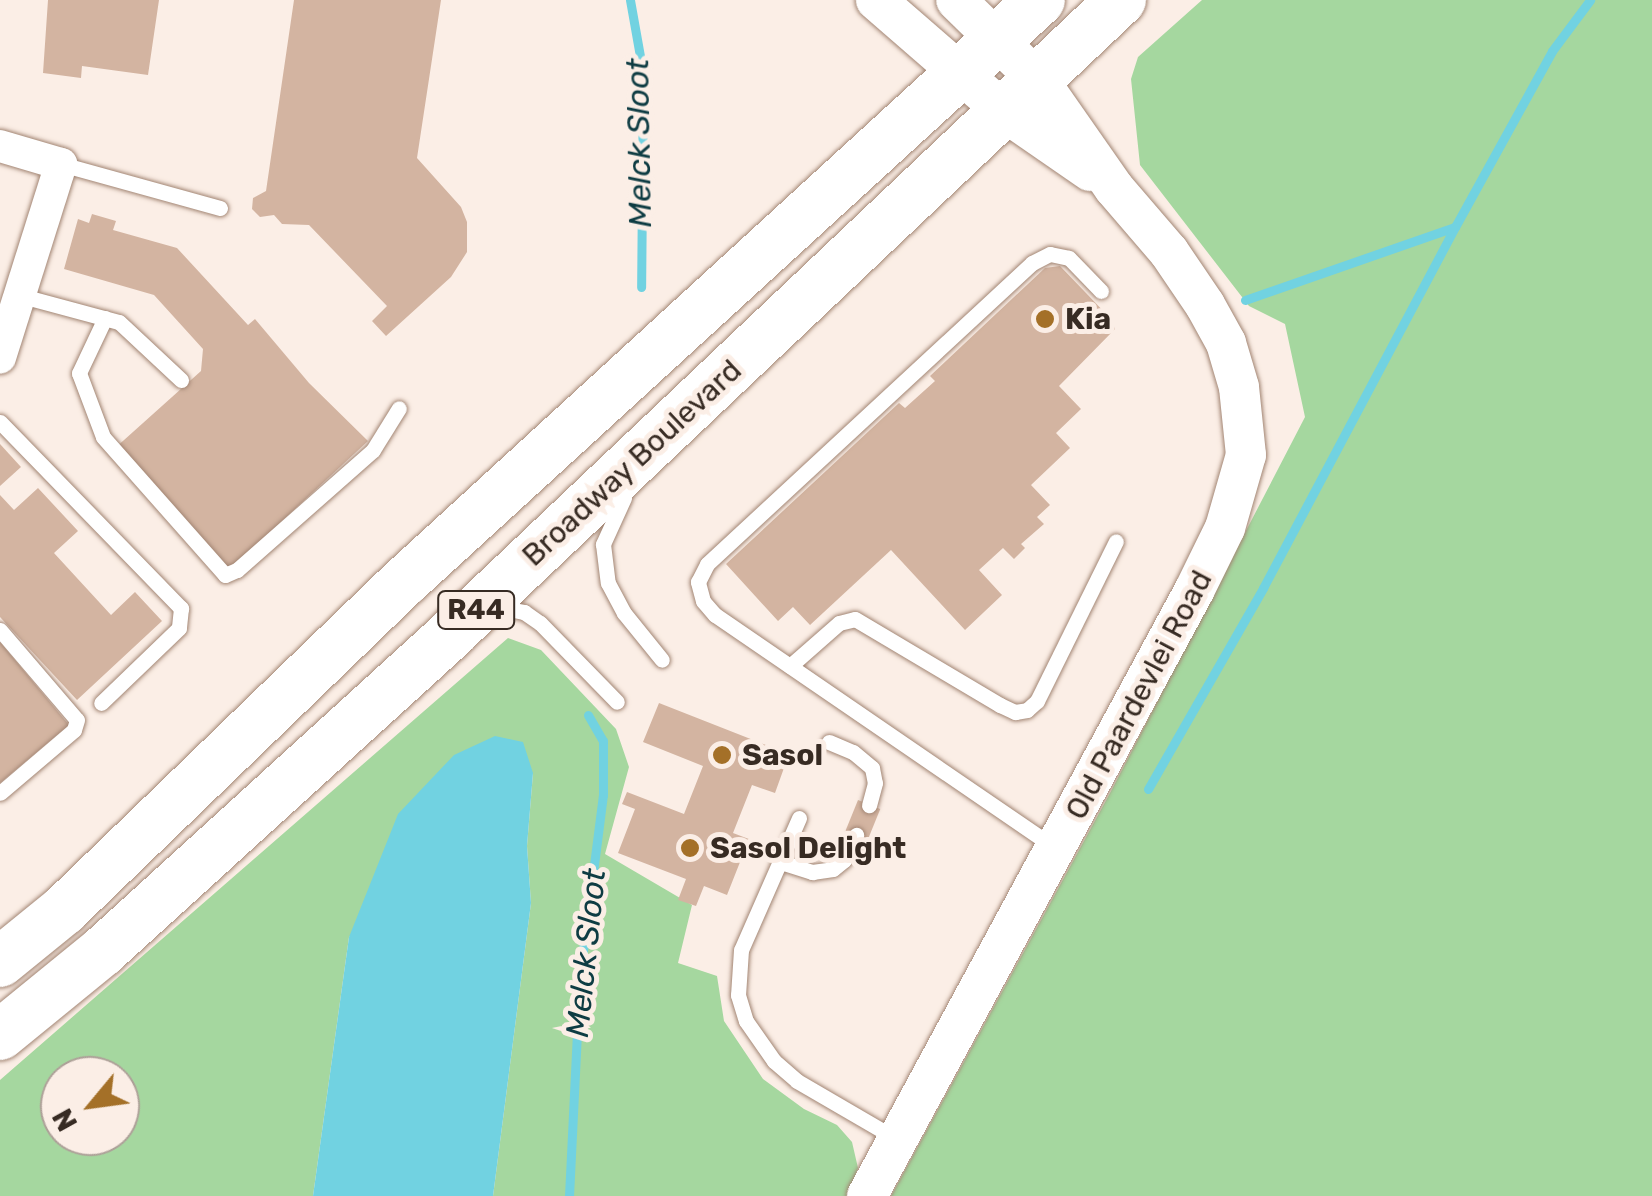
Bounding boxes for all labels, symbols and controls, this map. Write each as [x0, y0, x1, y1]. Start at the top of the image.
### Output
water label: Melck Sloot [618, 58, 660, 228]
place label: Kia [1065, 301, 1111, 337]
marker: Kia [1034, 308, 1056, 330]
street label: Broadway Boulevard [515, 352, 749, 574]
street label: Old Paardevlei Road [1058, 564, 1220, 826]
road number: R44 [436, 587, 516, 633]
place label: Sasol [742, 737, 823, 773]
marker: Sasol [711, 744, 733, 766]
place label: Sasol Delight [710, 830, 906, 866]
marker: Sasol Delight [679, 837, 701, 859]
water label: Melck Sloot [558, 867, 614, 1039]
north arrow [40, 1056, 140, 1156]
text: N [46, 1103, 84, 1137]

